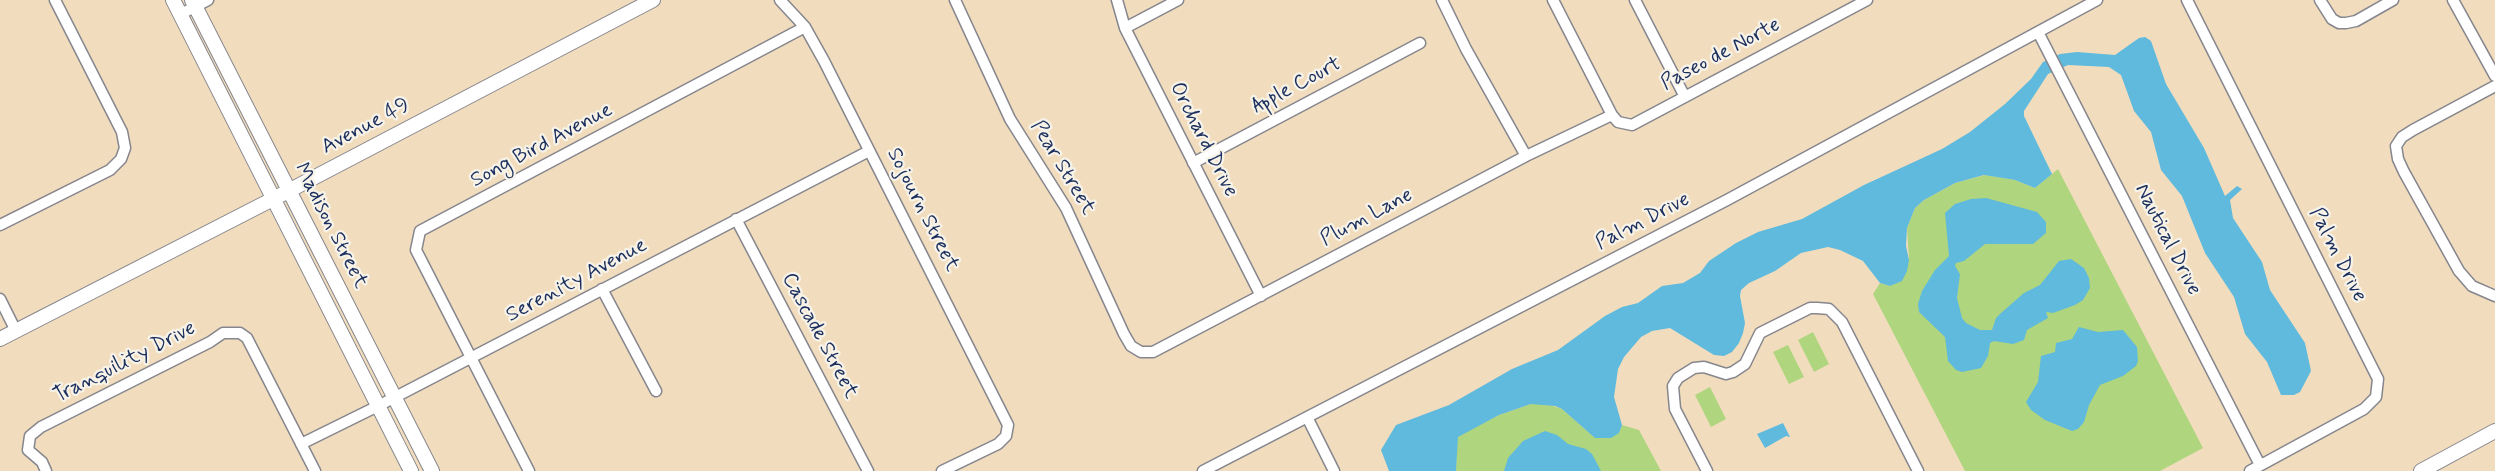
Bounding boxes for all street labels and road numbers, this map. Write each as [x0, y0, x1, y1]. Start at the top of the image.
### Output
street label: Paseo de Norte [1657, 13, 1785, 97]
street label: Apple Court [1248, 52, 1346, 120]
street label: Orchard Drive [1163, 78, 1243, 202]
street label: Avenue 49 [318, 93, 414, 161]
street label: Song Bird Avenue [467, 98, 617, 194]
street label: Pear Street [1024, 116, 1100, 220]
street label: Sojourn Street [880, 144, 964, 276]
street label: Madison Street [288, 159, 372, 293]
street label: Nautical Drive [2128, 180, 2206, 300]
street label: Plum Lane [1317, 183, 1417, 253]
street label: Palm Drive [1592, 188, 1694, 256]
street label: Palm Drive [2303, 204, 2371, 306]
street label: Serenity Avenue [502, 233, 652, 329]
street label: Cascade Street [775, 269, 863, 403]
street label: Tranquility Drive [50, 316, 200, 410]

